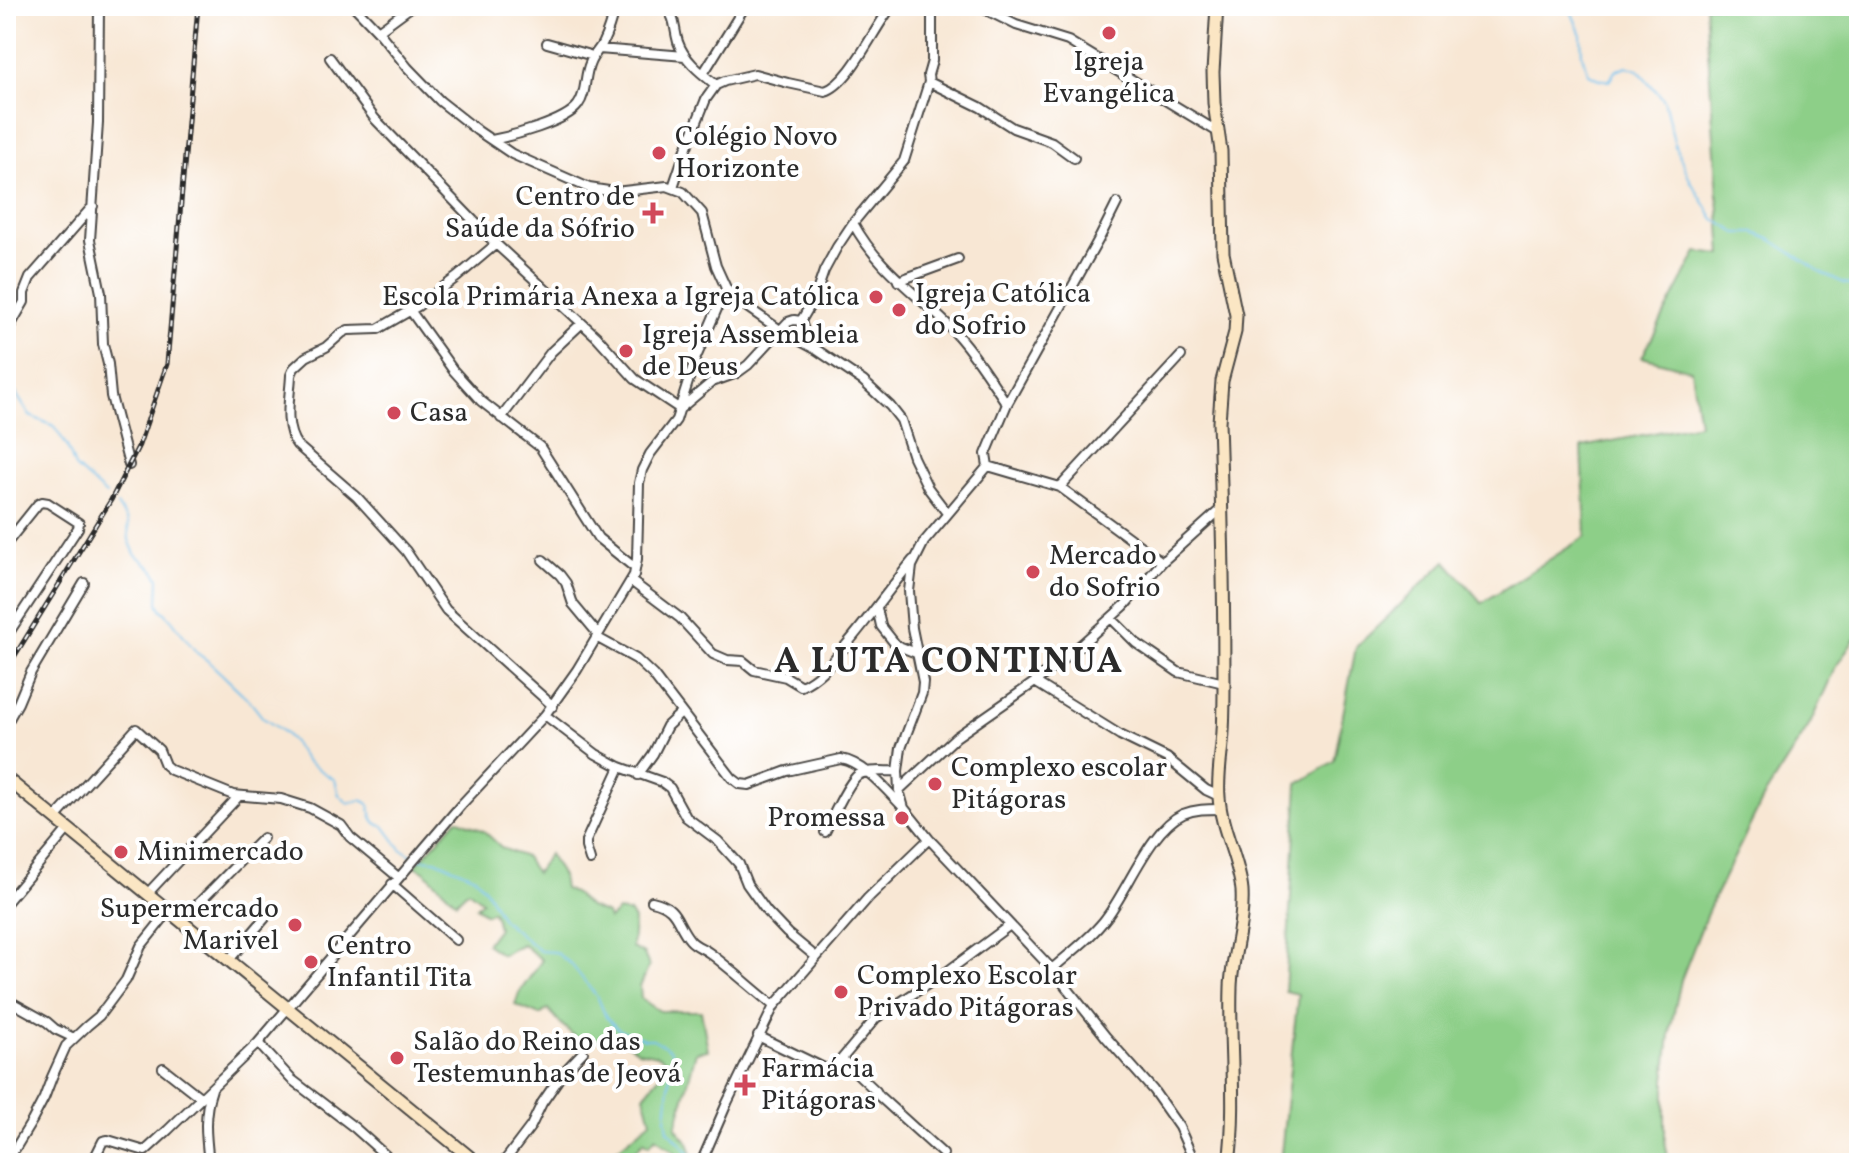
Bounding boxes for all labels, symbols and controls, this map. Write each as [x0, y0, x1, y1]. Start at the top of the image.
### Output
marker: Igreja Evangélica [1100, 24, 1118, 42]
place label: Igreja Evangélica [1042, 43, 1176, 114]
place label: Colégio Novo Horizonte [675, 118, 838, 189]
marker: Colégio Novo Horizonte [650, 144, 668, 162]
place label: Centro de Saúde da Sófrio [445, 178, 635, 249]
marker: Centro de Saúde da Sófrio [642, 202, 664, 224]
place label: Igreja Católica do Sofrio [915, 275, 1091, 346]
place label: Escola Primária Anexa a Igreja Católica [382, 278, 860, 317]
marker: Escola Primária Anexa a Igreja Católica [867, 288, 885, 306]
marker: Igreja Católica do Sofrio [890, 301, 908, 319]
place label: Igreja Assembleia de Deus [642, 316, 859, 387]
marker: Igreja Assembleia de Deus [617, 342, 635, 360]
place label: Casa [410, 394, 468, 433]
marker: Casa [385, 404, 403, 422]
place label: Mercado do Sofrio [1049, 537, 1160, 608]
marker: Mercado do Sofrio [1024, 563, 1042, 581]
district label: A LUTA CONTINUA [774, 638, 1124, 688]
place label: Complexo escolar Pitágoras [951, 749, 1168, 820]
marker: Complexo escolar Pitágoras [926, 775, 944, 793]
place label: Promessa [767, 799, 886, 838]
marker: Promessa [893, 809, 911, 827]
place label: Minimercado [137, 833, 304, 872]
marker: Minimercado [112, 843, 130, 861]
place label: Supermercado Marivel [100, 890, 279, 961]
marker: Supermercado Marivel [286, 916, 304, 934]
place label: Centro Infantil Tita [327, 927, 472, 998]
marker: Centro Infantil Tita [302, 953, 320, 971]
place label: Complexo Escolar Privado Pitágoras [857, 957, 1077, 1028]
marker: Complexo Escolar Privado Pitágoras [832, 983, 850, 1001]
place label: Salão do Reino das Testemunhas de Jeová [413, 1023, 682, 1094]
marker: Salão do Reino das Testemunhas de Jeová [388, 1049, 406, 1067]
place label: Farmácia Pitágoras [761, 1050, 876, 1121]
marker: Farmácia Pitágoras [736, 1076, 754, 1094]

